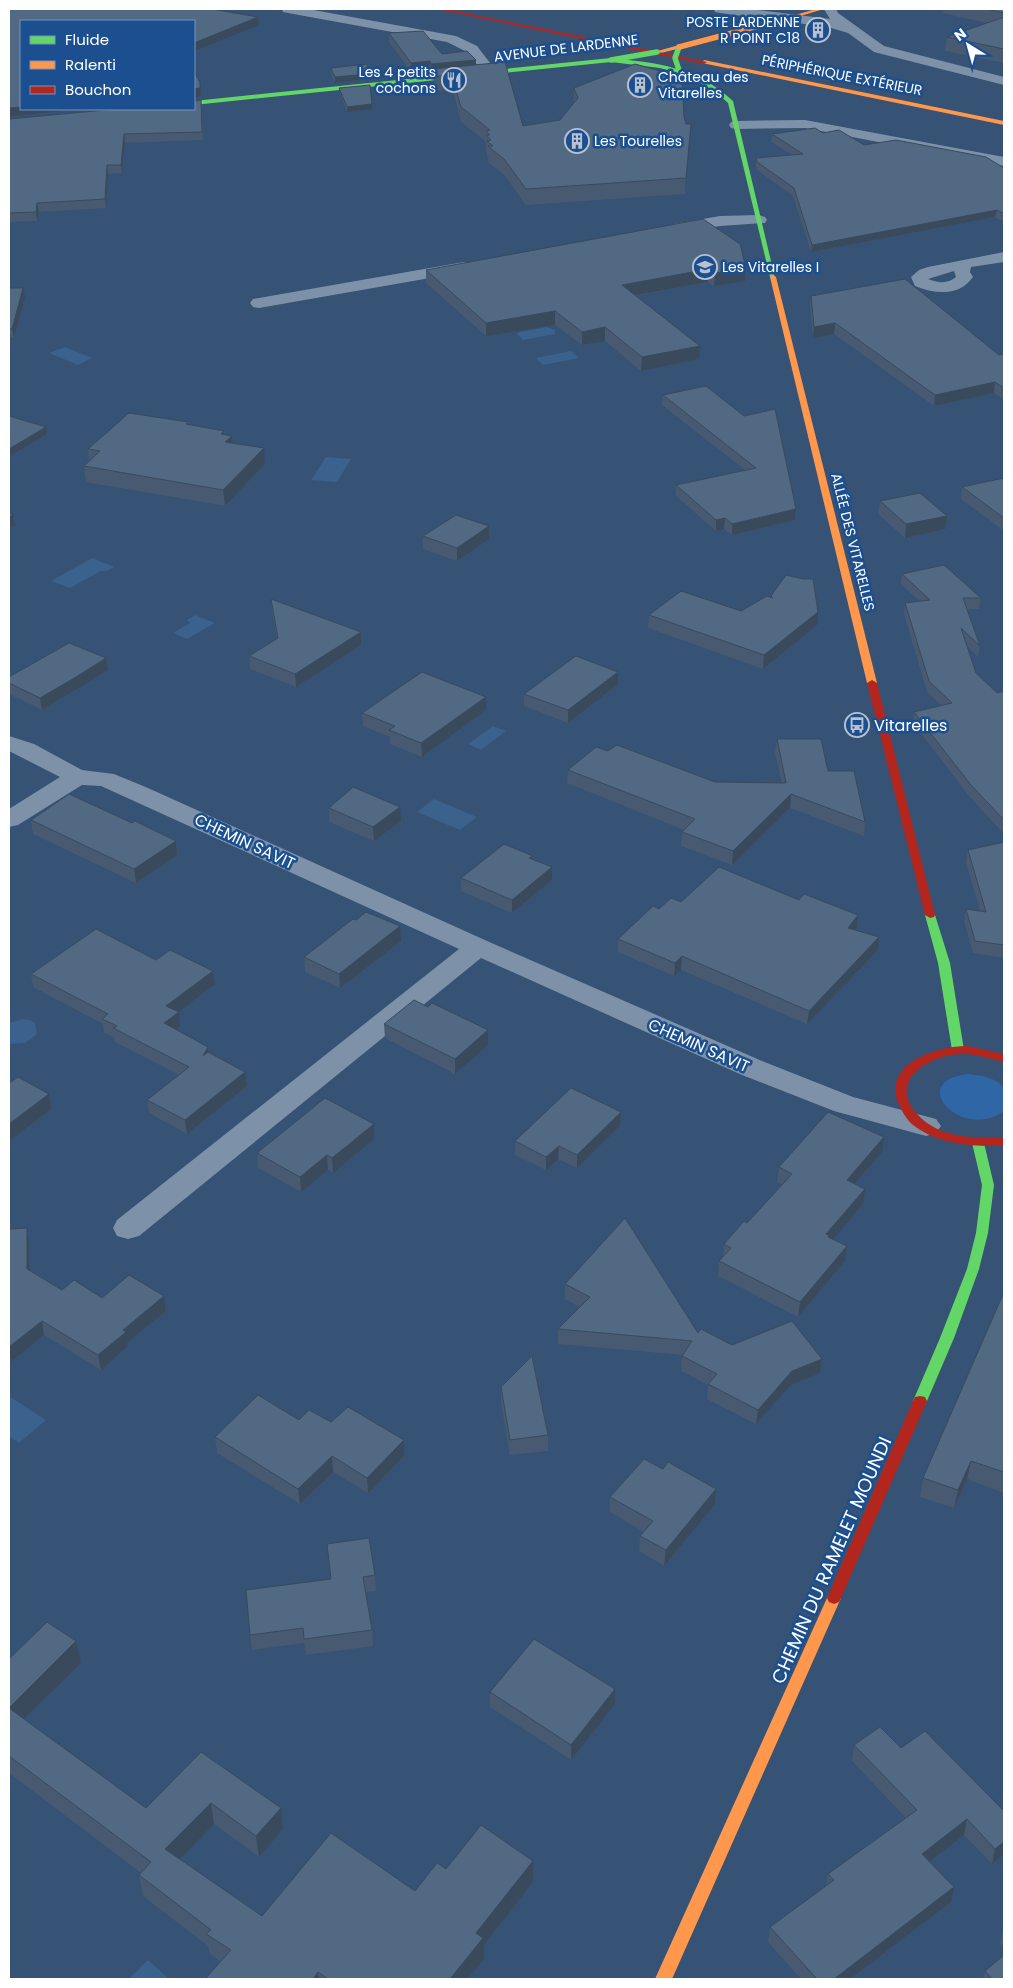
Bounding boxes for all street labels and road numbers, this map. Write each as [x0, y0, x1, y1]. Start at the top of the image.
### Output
street label: AVENUE DE LARDENNE [493, 29, 639, 67]
street label: PÉRIPHÉRIQUE EXTÉRIEUR [760, 50, 924, 100]
street label: ALLÉE DES VITARELLES [826, 471, 880, 613]
street label: CHEMIN SAVIT [191, 808, 299, 875]
street label: CHEMIN SAVIT [645, 1013, 753, 1078]
street label: CHEMIN DU RAMELET MOUNDI [765, 1432, 898, 1688]

